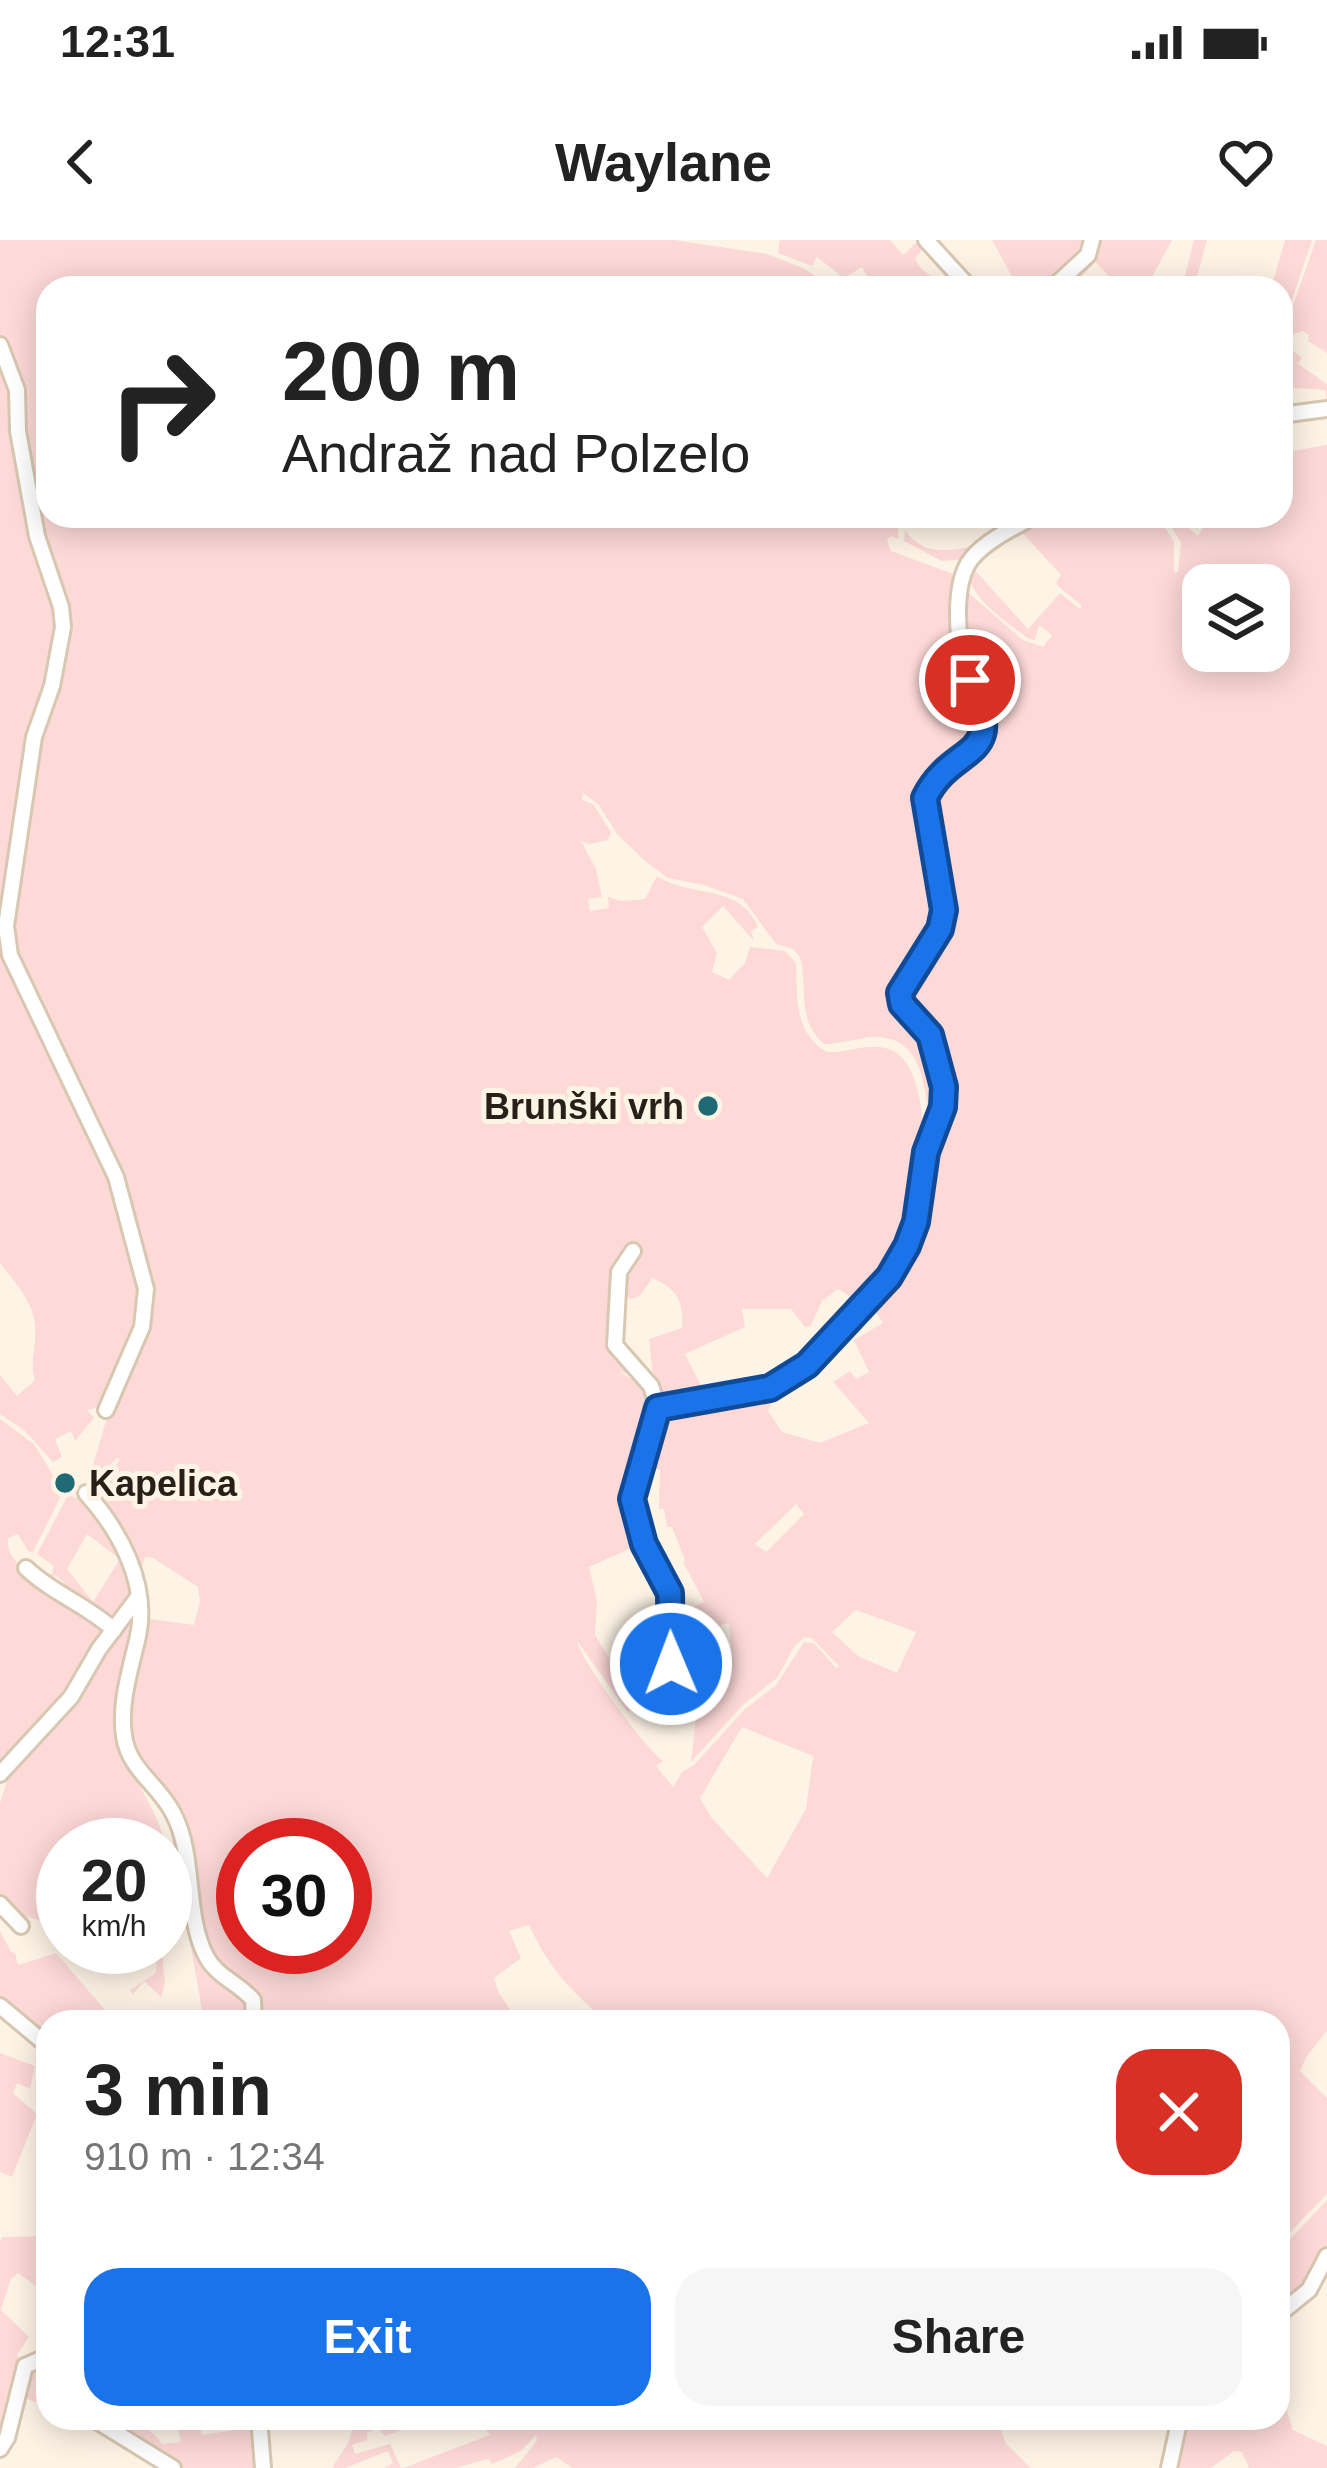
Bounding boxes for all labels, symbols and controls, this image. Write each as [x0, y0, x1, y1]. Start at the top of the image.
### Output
text: 12:31 [60, 16, 175, 67]
icon: back [48, 129, 114, 195]
icon: heart [1213, 129, 1279, 195]
text: Waylane [555, 132, 772, 192]
icon: right [84, 324, 240, 480]
text: 200 m [282, 324, 520, 418]
text: Andraž nad Polzelo [282, 423, 750, 483]
map controls [1182, 564, 1290, 672]
button: layers [1182, 564, 1290, 672]
pin [919, 629, 1021, 731]
icon: arrive [937, 647, 1003, 713]
place label: Brunški vrh [484, 1086, 684, 1127]
marker: Brunški vrh [695, 1093, 721, 1119]
place label: Kapelica [89, 1463, 238, 1504]
marker: Kapelica [52, 1470, 78, 1496]
position arrow [608, 1601, 734, 1727]
speed limit sign: 30 [216, 1818, 372, 1974]
text: 20 [81, 1847, 147, 1914]
text: km/h [81, 1909, 147, 1942]
button: close [1116, 2049, 1242, 2175]
text: 3 min [84, 2050, 272, 2130]
text: 910 m · 12:34 [84, 2135, 325, 2178]
button: Exit [84, 2268, 651, 2406]
button: Share [675, 2268, 1242, 2406]

